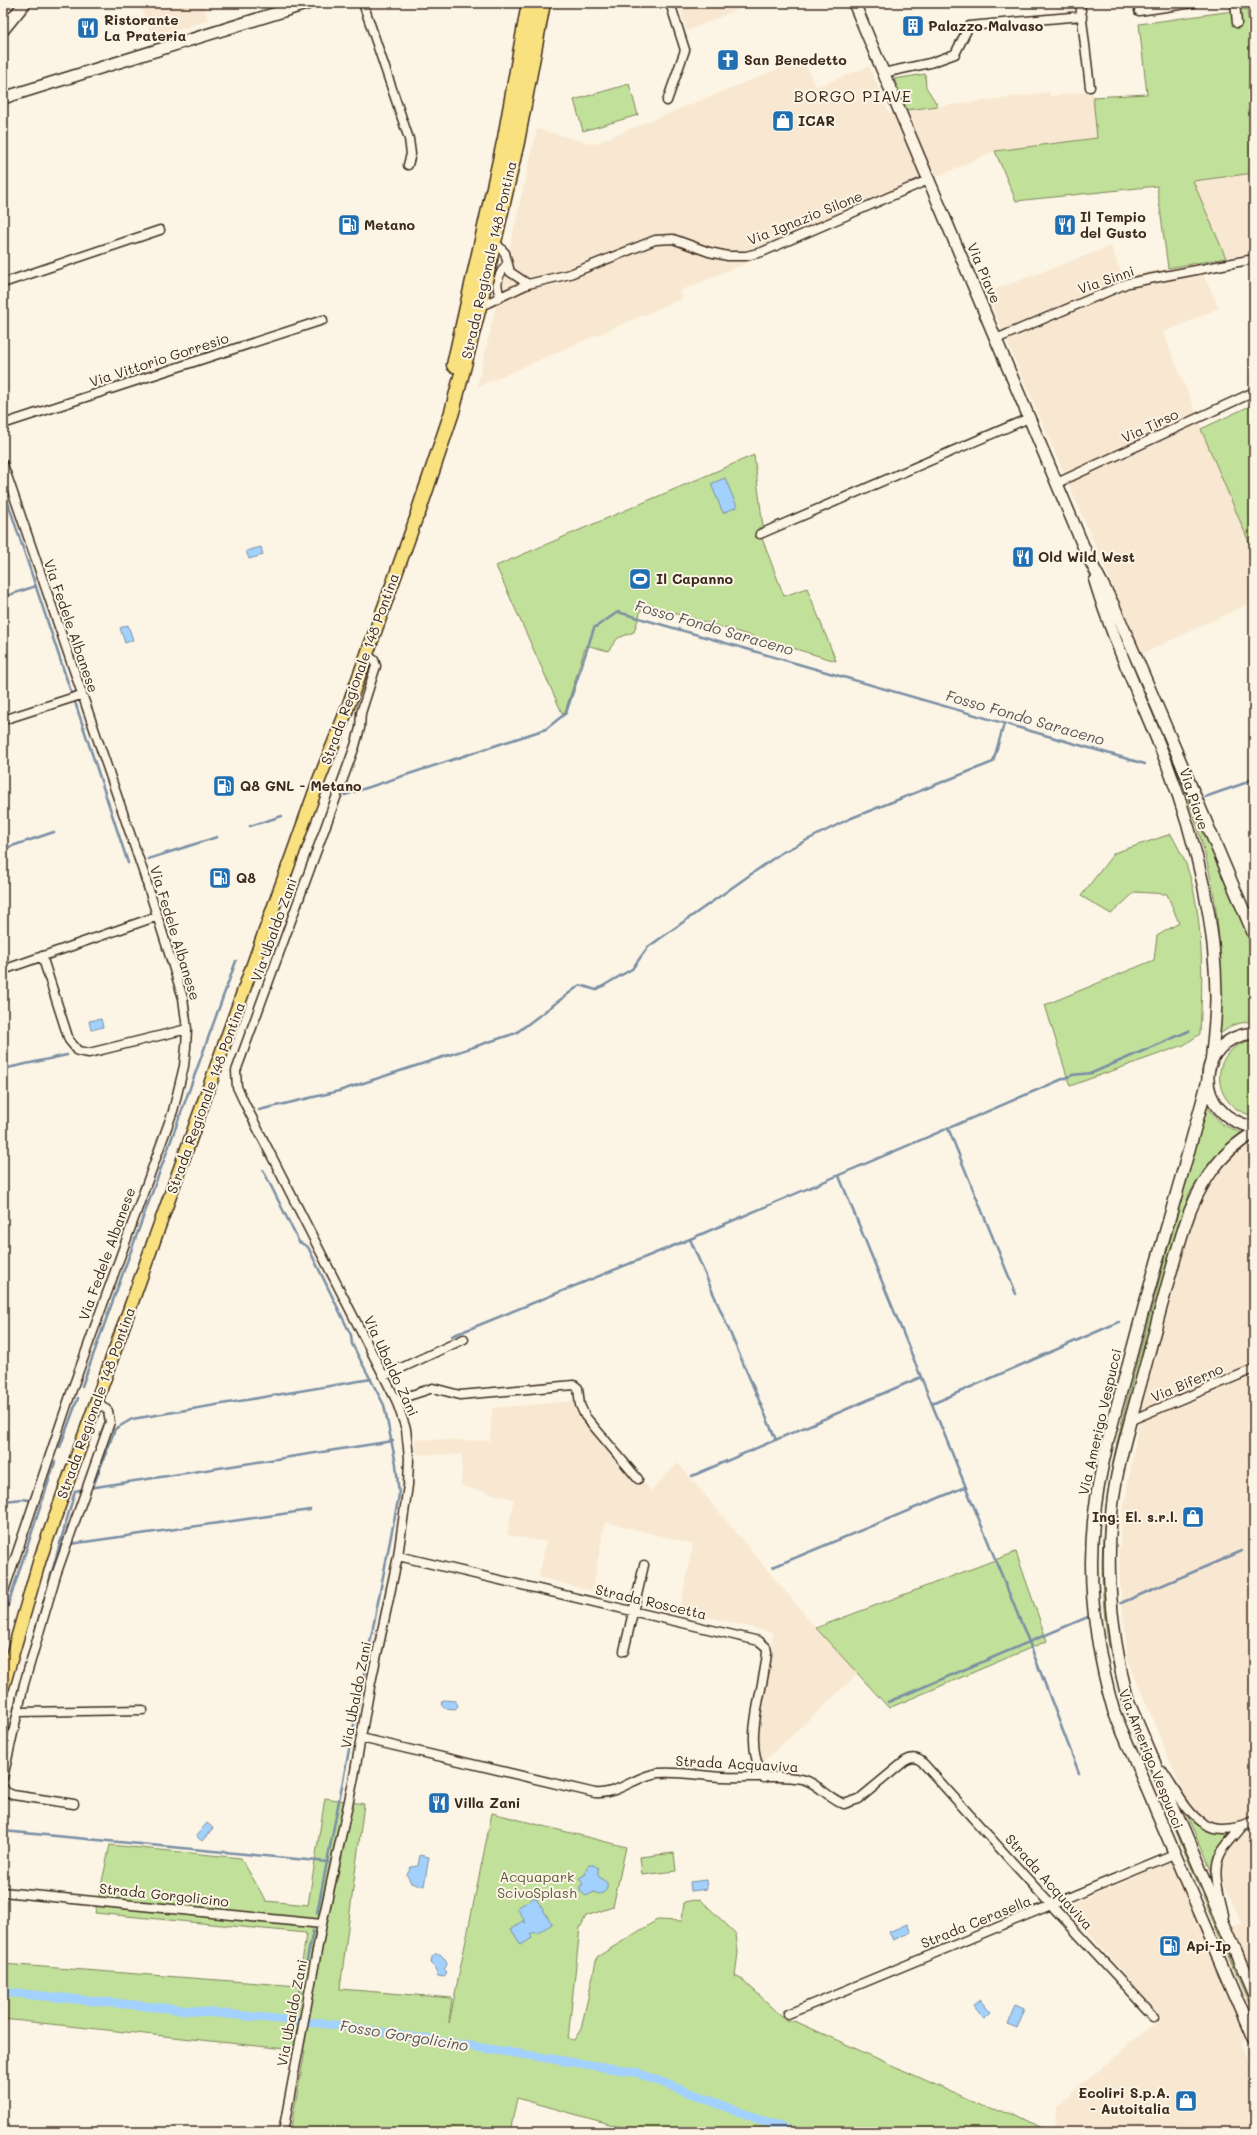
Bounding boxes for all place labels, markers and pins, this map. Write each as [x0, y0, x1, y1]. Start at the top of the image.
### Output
place label: Ristorante La Prateria [104, 10, 187, 45]
building icon: Palazzo Malvaso [900, 13, 926, 39]
restaurant icon: Ristorante La Prateria [75, 15, 101, 41]
place label: Palazzo Malvaso [928, 16, 1044, 35]
church icon: San Benedetto [715, 47, 741, 73]
place label: San Benedetto [744, 50, 847, 69]
shop icon: ICAR [770, 108, 796, 134]
place label: ICAR [798, 111, 835, 130]
place label: Il Tempio del Gusto [1080, 207, 1147, 242]
fuel station icon: Metano [336, 212, 362, 238]
restaurant icon: Il Tempio del Gusto [1052, 212, 1078, 238]
place label: Metano [364, 215, 416, 234]
restaurant icon: Old Wild West [1010, 544, 1036, 570]
place label: Old Wild West [1038, 547, 1135, 566]
sports icon: Il Capanno [627, 566, 653, 592]
place label: Il Capanno [656, 569, 733, 588]
fuel station icon: Q8 GNL - Metano [211, 773, 237, 799]
place label: Q8 GNL - Metano [240, 776, 362, 795]
fuel station icon: Q8 [207, 865, 233, 891]
place label: Q8 [236, 868, 256, 887]
shop icon: Ing. El. s.r.l. [1180, 1504, 1206, 1530]
place label: Ing. El. s.r.l. [1092, 1507, 1178, 1526]
restaurant icon: Villa Zani [426, 1790, 452, 1816]
place label: Villa Zani [454, 1793, 521, 1812]
fuel station icon: Api-Ip [1157, 1933, 1183, 1959]
place label: Api-Ip [1186, 1936, 1231, 1955]
place label: Ecoliri S.p.A. - Autoitalia [1078, 2083, 1170, 2118]
shop icon: Ecoliri S.p.A. - Autoitalia [1173, 2088, 1199, 2114]

